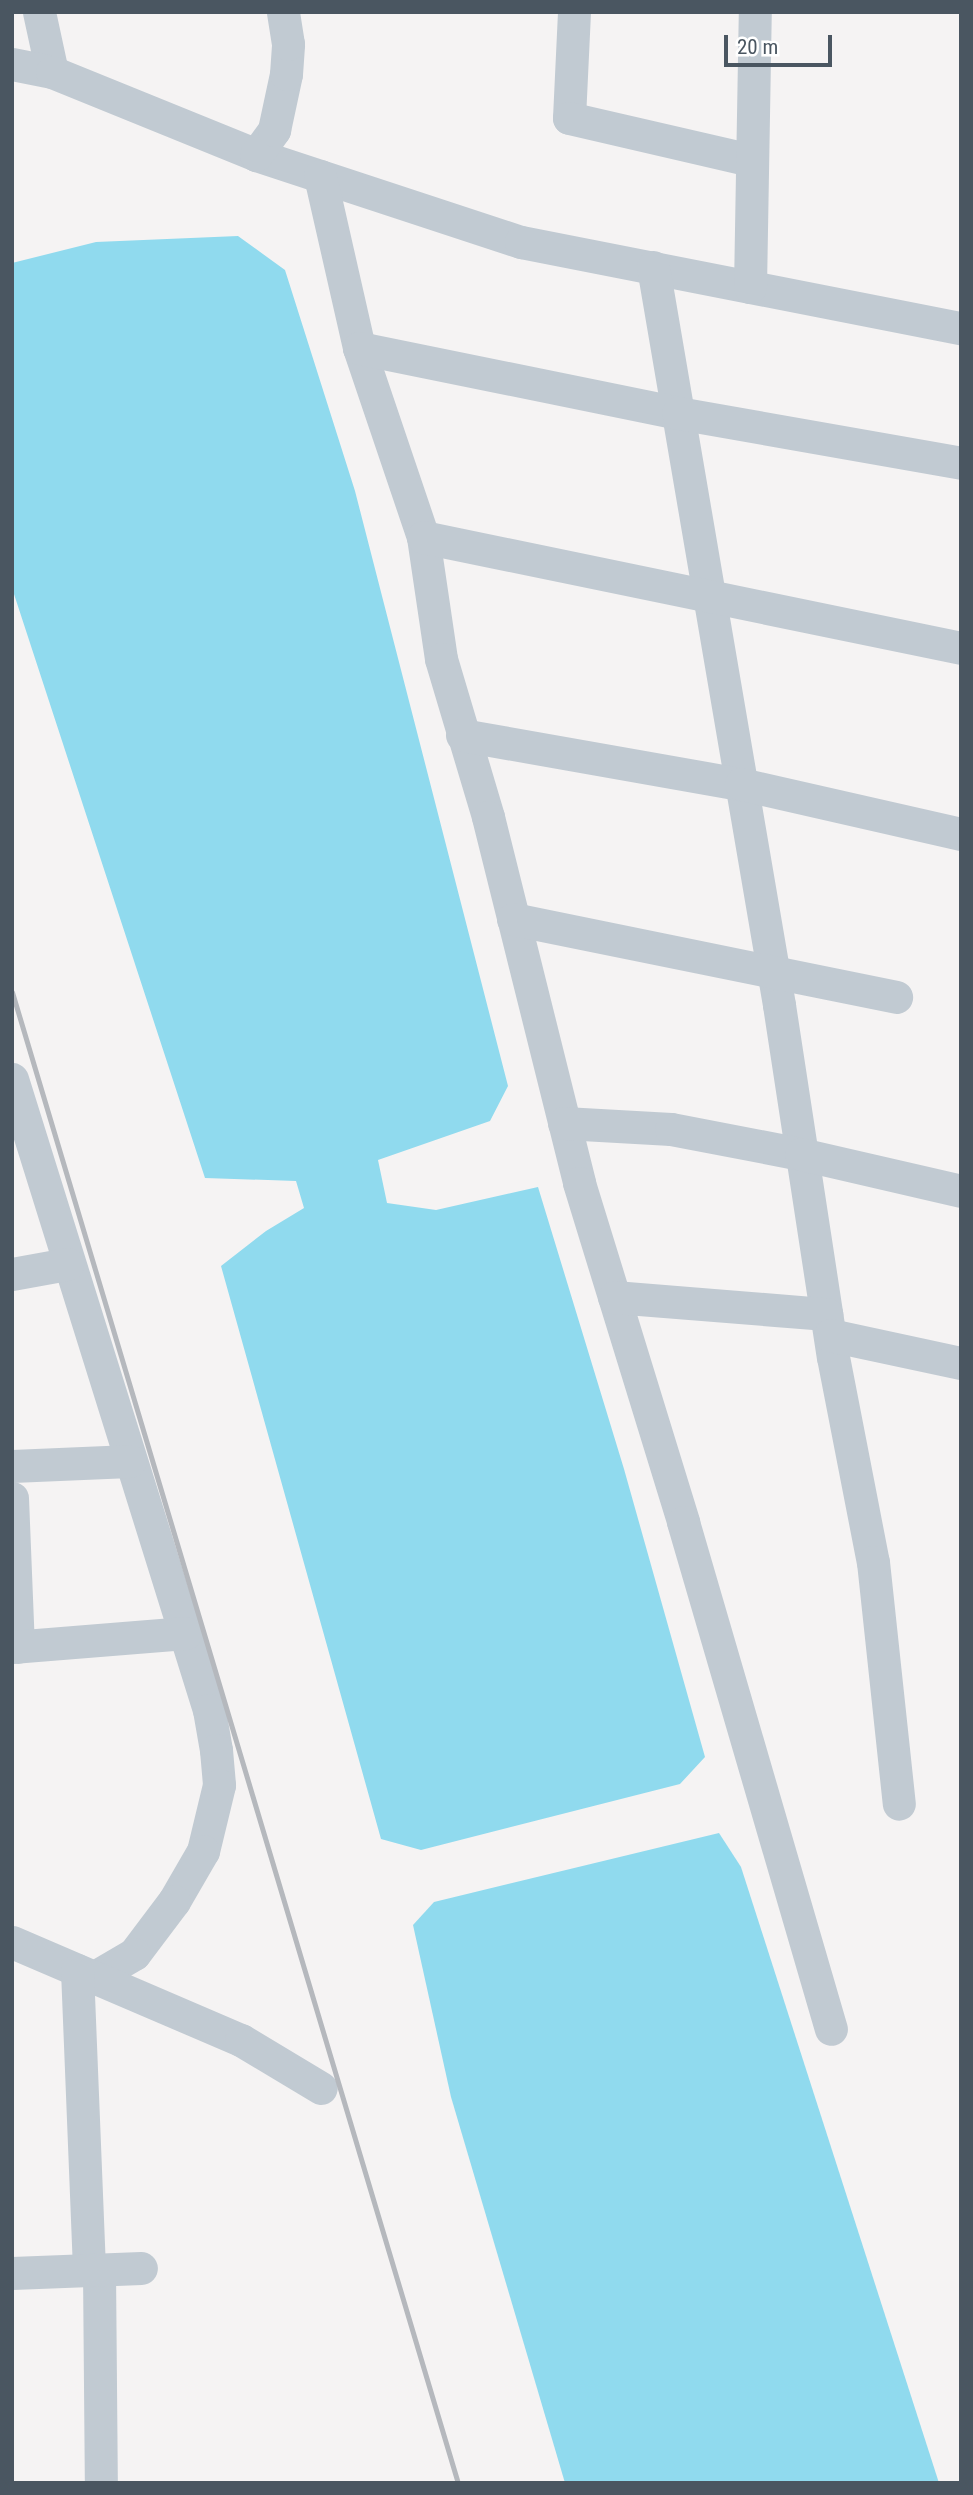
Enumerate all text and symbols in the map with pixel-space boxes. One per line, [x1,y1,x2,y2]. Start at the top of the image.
scale bar [728,21,836,65]
text: 20 m [737,35,778,59]

